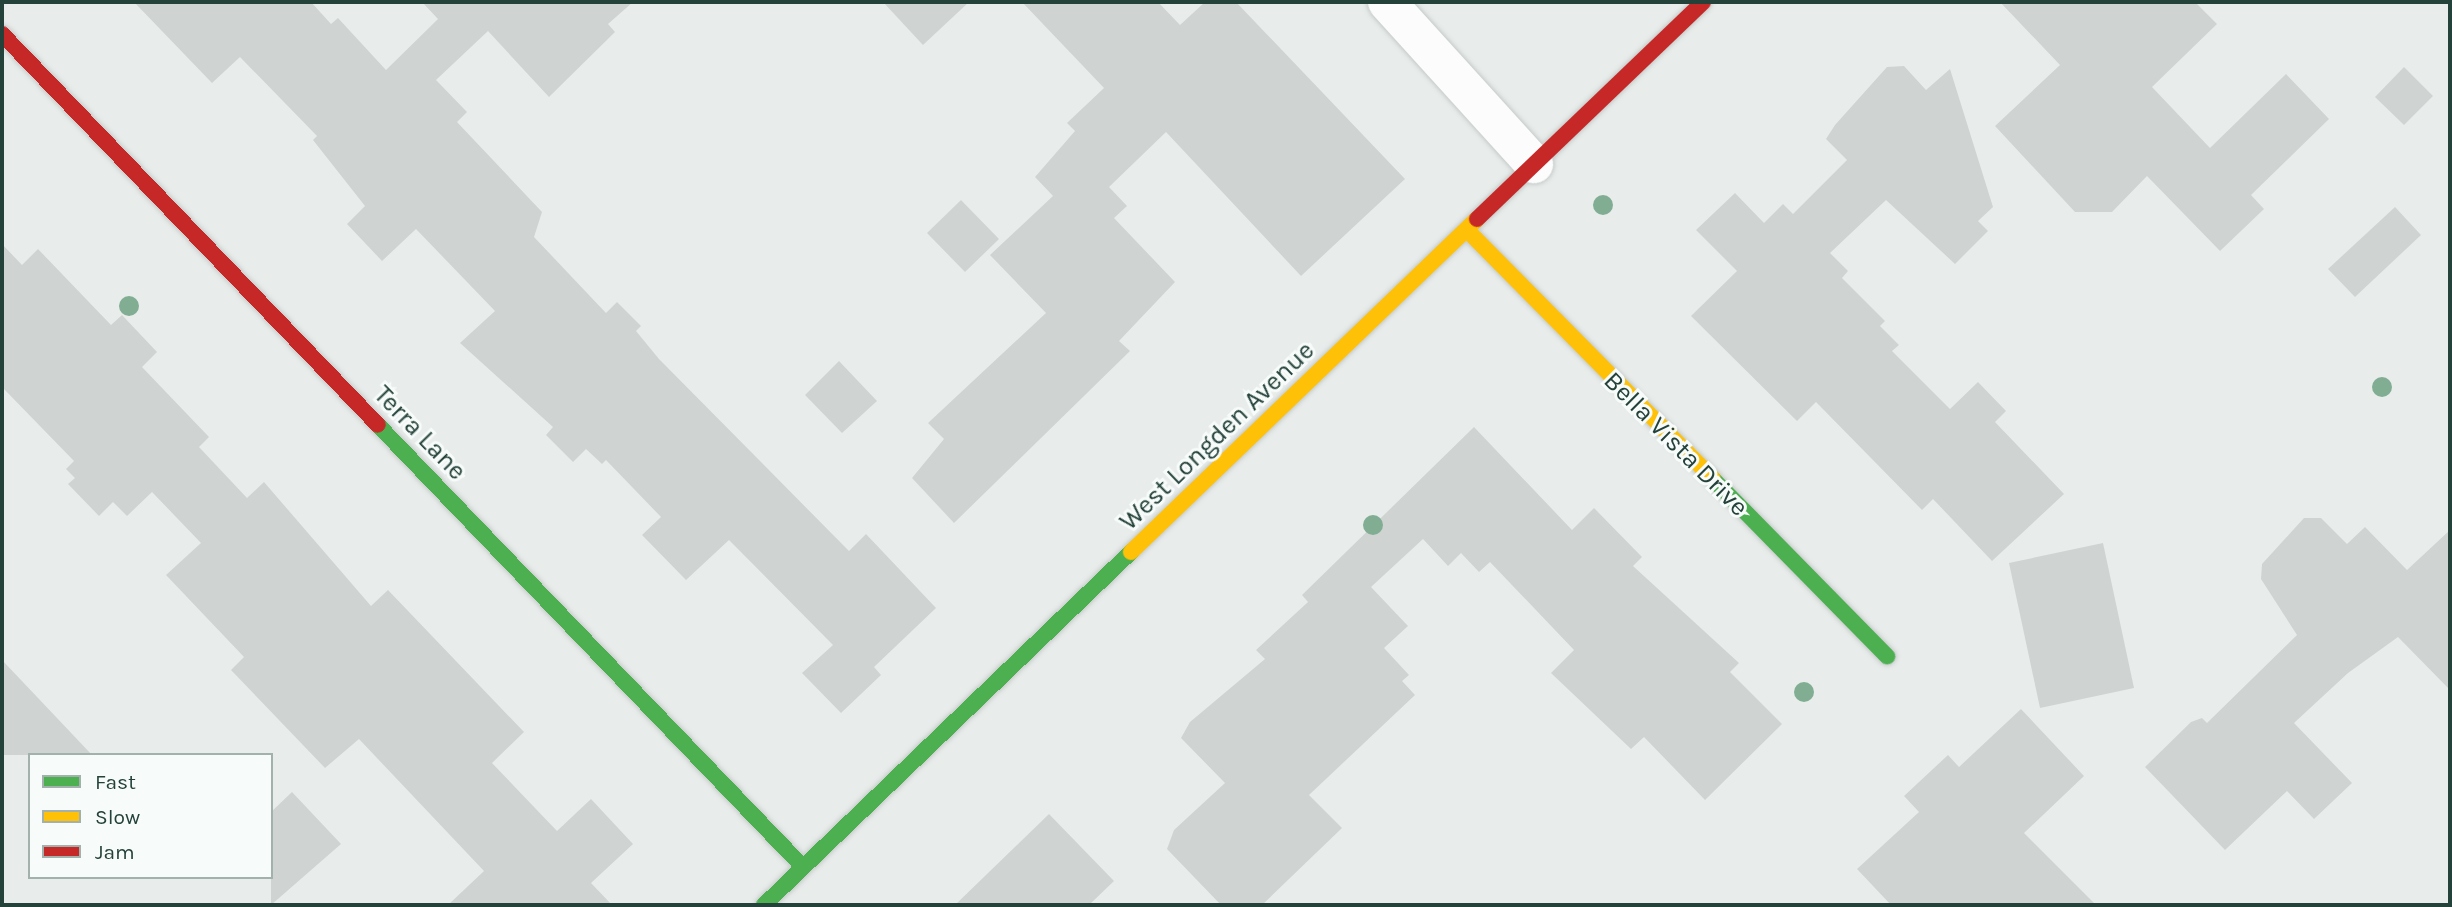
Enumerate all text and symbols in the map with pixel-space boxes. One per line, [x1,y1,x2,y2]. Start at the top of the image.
street label: West Longden Avenue [1113,335,1321,537]
street label: Bella Vista Drive [1597,365,1755,523]
street label: Terra Lane [367,379,473,487]
legend [28,753,273,879]
text: Fast [95,770,136,794]
text: Slow [95,805,140,829]
text: Jam [95,840,135,864]

